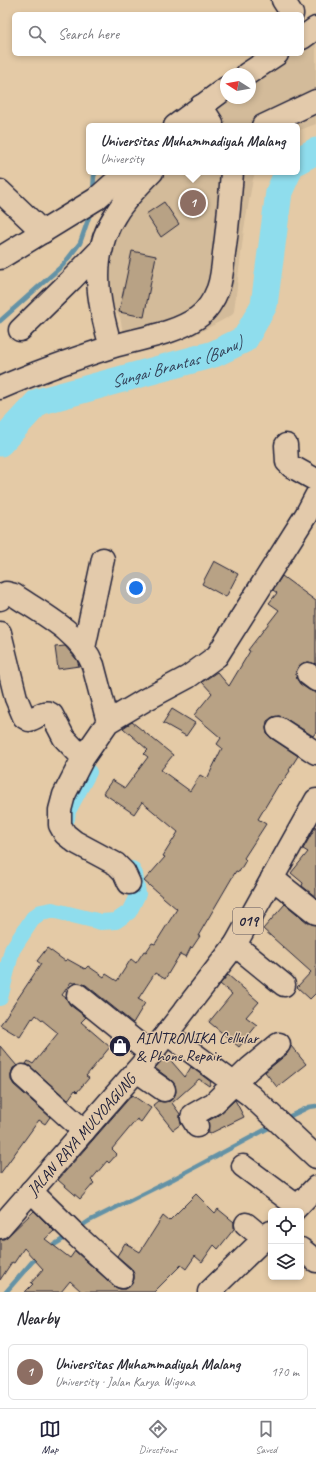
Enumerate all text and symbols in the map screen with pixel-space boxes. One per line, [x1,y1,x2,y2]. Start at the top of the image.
search box [12,12,304,56]
icon: search [26,23,48,45]
text: Search here [58,25,119,44]
north arrow [220,68,256,104]
popup [86,123,300,175]
text: Universitas Muhammadiyah Malang [100,132,286,151]
text: University [100,151,144,167]
pin: 1 [180,188,206,218]
water label: Sungai Brantas (Banu) [109,331,249,393]
your location [126,578,146,598]
road number: 019 [233,908,263,934]
place label: AINTRONIKA Cellular & Phone Repair [136,1028,261,1066]
shop icon: AINTRONIKA Cellular & Phone Repair [107,1033,133,1059]
street label: JALAN RAYA MULYOAGUNG [22,1068,142,1201]
map controls [268,1208,304,1280]
button: locate [268,1208,304,1244]
button: layers [268,1244,304,1280]
text: Nearby [16,1308,59,1329]
text: Universitas Muhammadiyah Malang [55,1355,240,1374]
text: 1 [27,1364,33,1380]
text: 170 m [271,1364,299,1380]
text: University · Jalan Karya Wiguna [55,1374,195,1390]
tab: Map [39,1418,61,1456]
tab: Directions [139,1418,177,1456]
tab: Saved [255,1418,277,1456]

